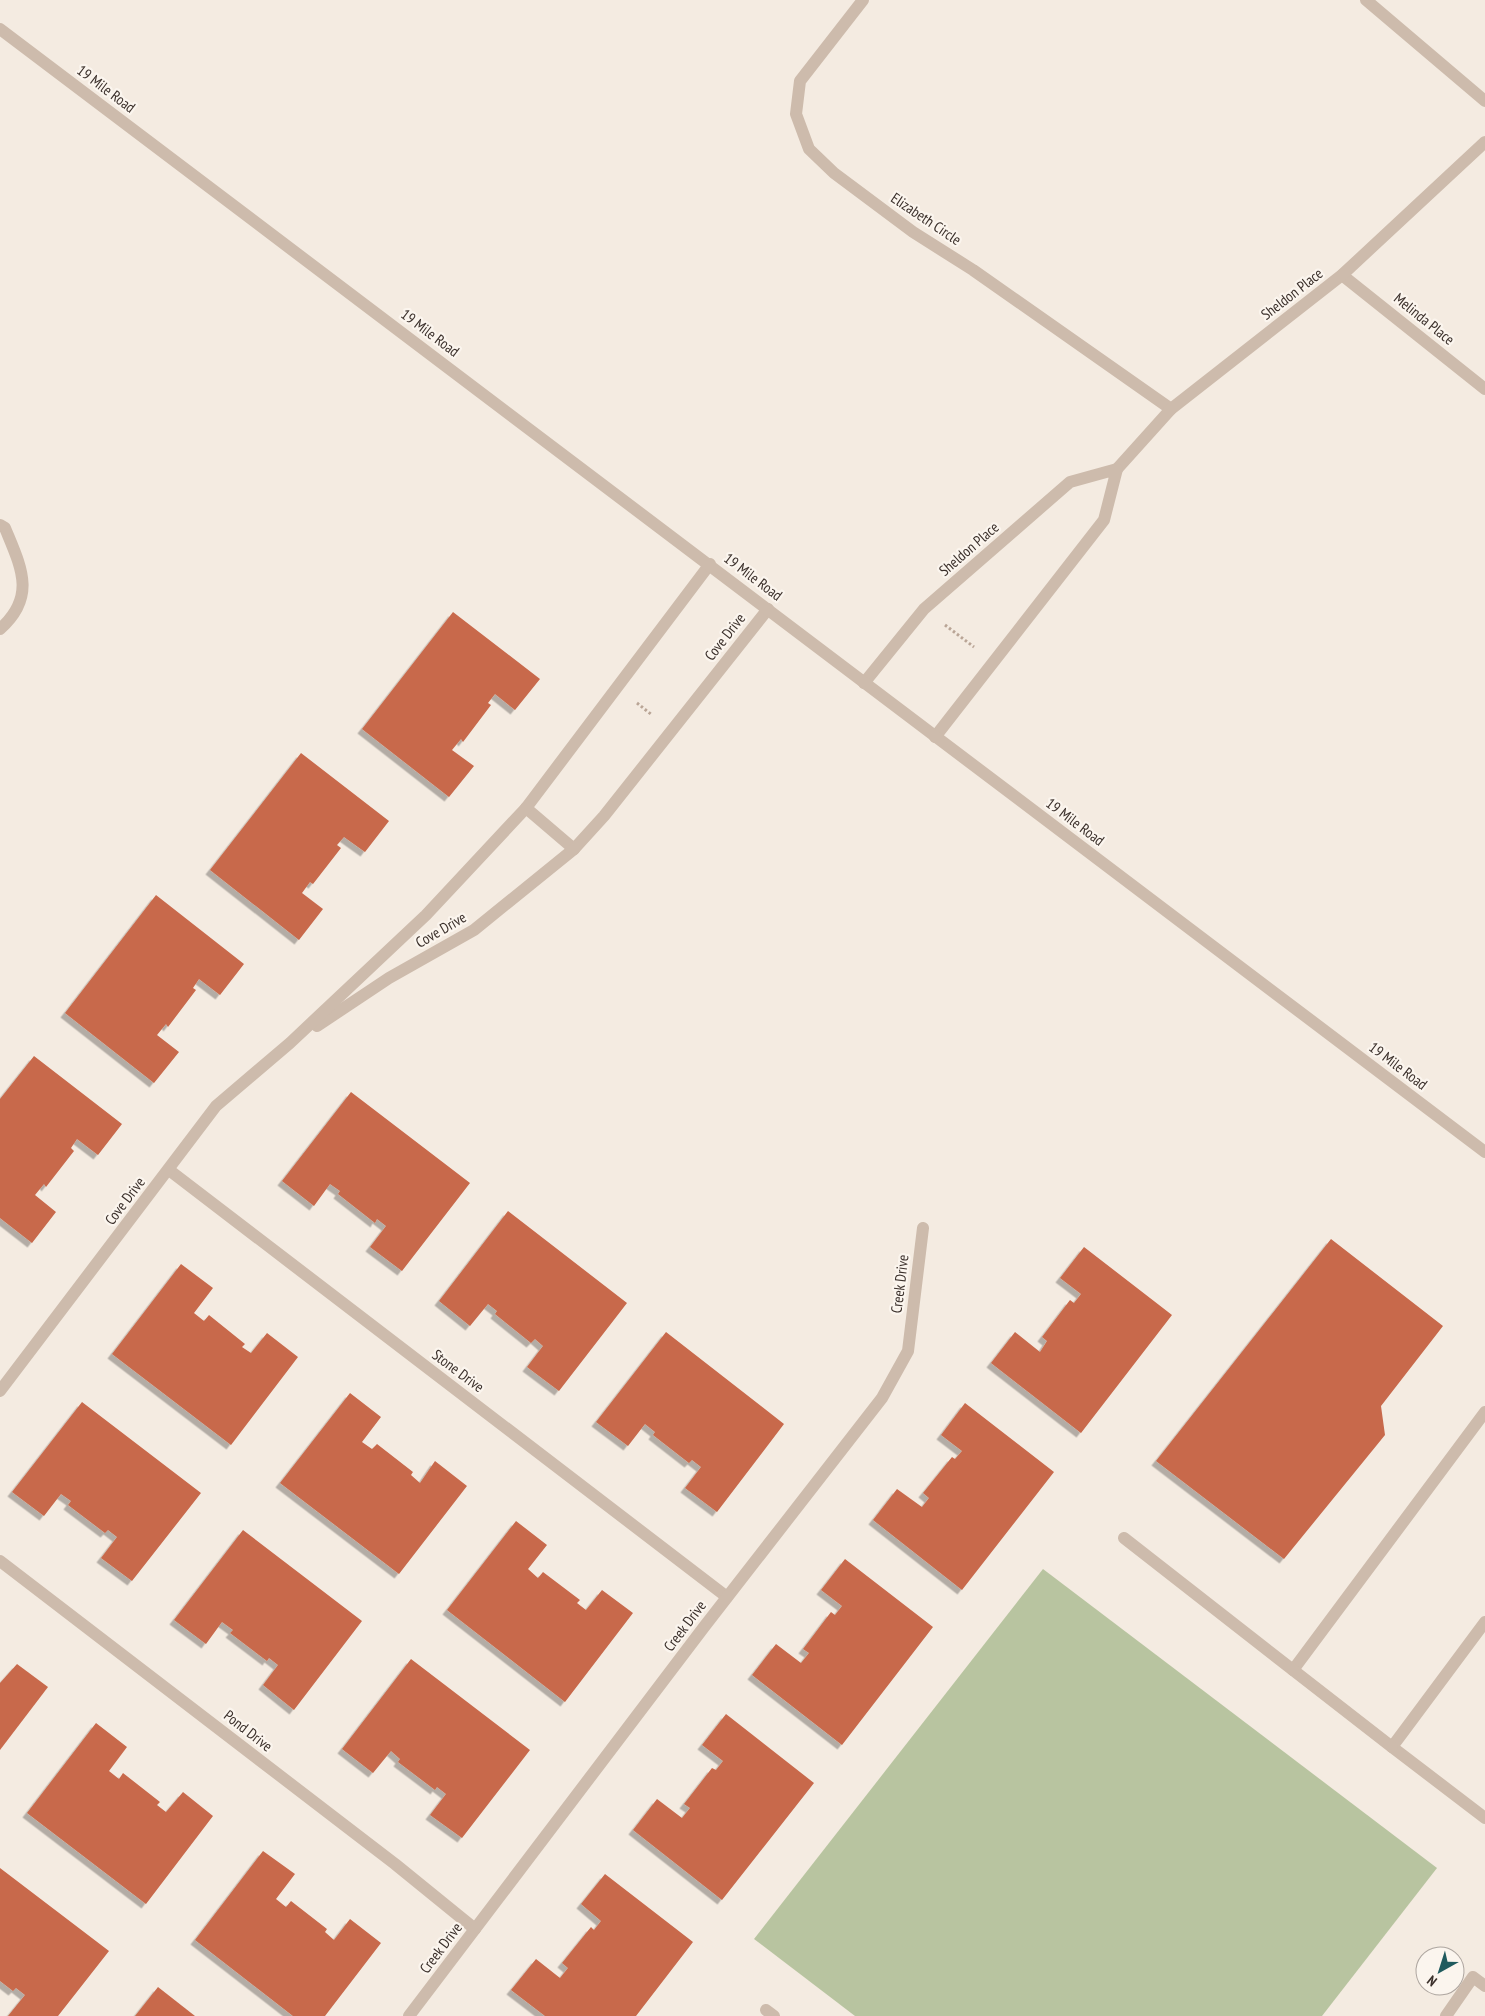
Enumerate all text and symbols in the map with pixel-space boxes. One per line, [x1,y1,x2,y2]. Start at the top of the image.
street label: 19 Mile Road [73,61,139,117]
street label: Elizabeth Circle [888,188,965,249]
street label: Sheldon Place [1257,264,1326,324]
street label: Melinda Place [1390,288,1458,349]
street label: 19 Mile Road [397,305,463,361]
street label: Sheldon Place [935,518,1002,580]
street label: 19 Mile Road [720,549,786,605]
street label: Cove Drive [700,609,749,664]
street label: 19 Mile Road [1042,794,1108,850]
street label: Cove Drive [412,908,469,952]
street label: 19 Mile Road [1365,1038,1431,1094]
street label: Cove Drive [100,1173,149,1228]
street label: Creek Drive [886,1254,913,1314]
street label: Stone Drive [429,1345,488,1396]
street label: Creek Drive [659,1596,710,1655]
street label: Pond Drive [220,1706,276,1755]
street label: Creek Drive [415,1918,466,1977]
north arrow [1415,1946,1465,1996]
text: N [1423,1972,1440,1990]

